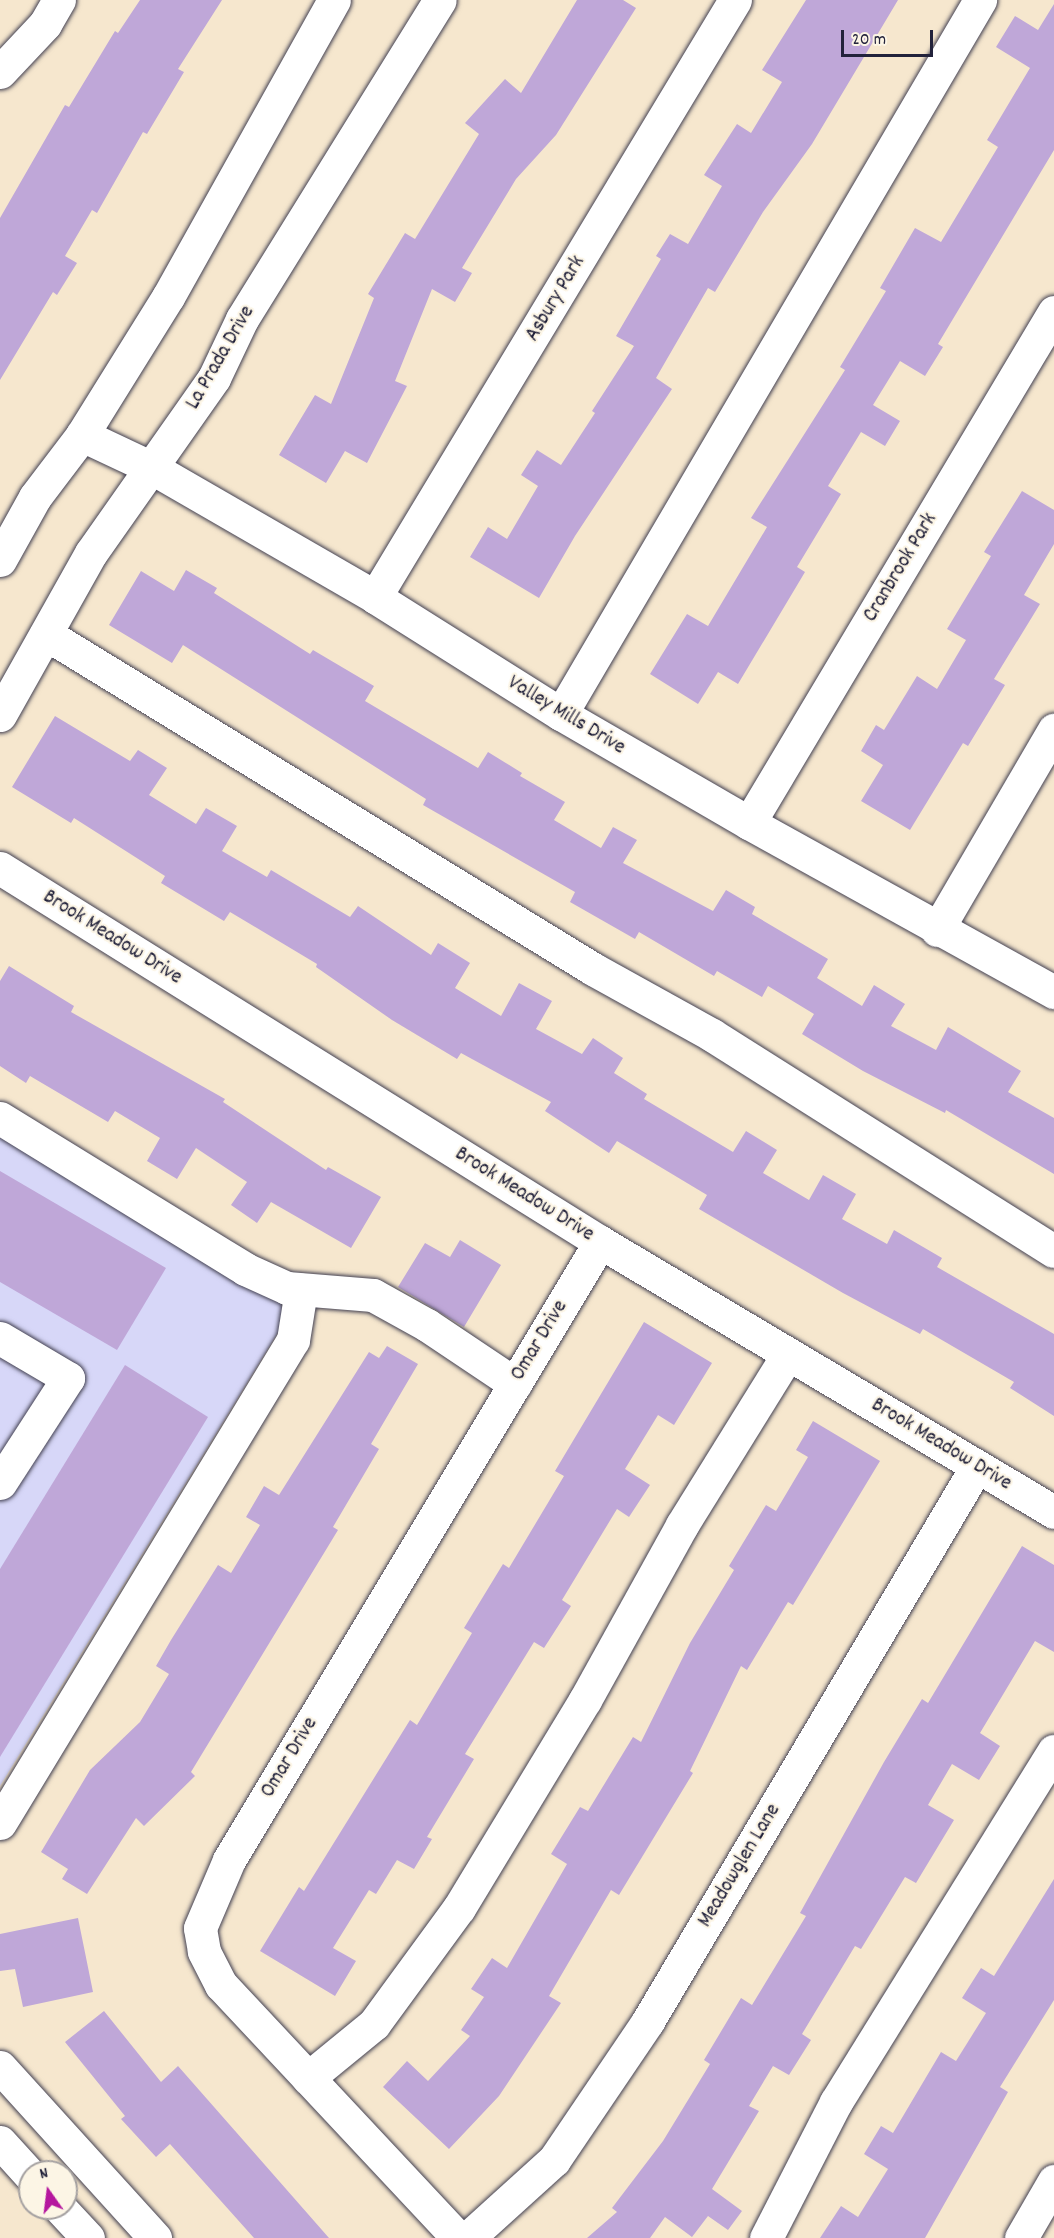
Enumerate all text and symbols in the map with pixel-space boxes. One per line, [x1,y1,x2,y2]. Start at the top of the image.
scale bar [844,18,936,56]
text: 20 m [852,28,886,53]
street label: Asbury Park [521,252,591,346]
street label: La Prada Drive [181,302,261,414]
street label: Cranbrook Park [859,509,943,627]
street label: Valley Mills Drive [503,671,629,761]
street label: Brook Meadow Drive [38,885,186,991]
street label: Brook Meadow Drive [450,1142,598,1248]
street label: Omar Drive [506,1296,574,1386]
street label: Brook Meadow Drive [866,1393,1016,1497]
street label: Omar Drive [256,1713,324,1803]
street label: Meadowglen Lane [693,1800,787,1932]
north arrow [18,2160,78,2220]
text: N [37,2162,51,2186]

